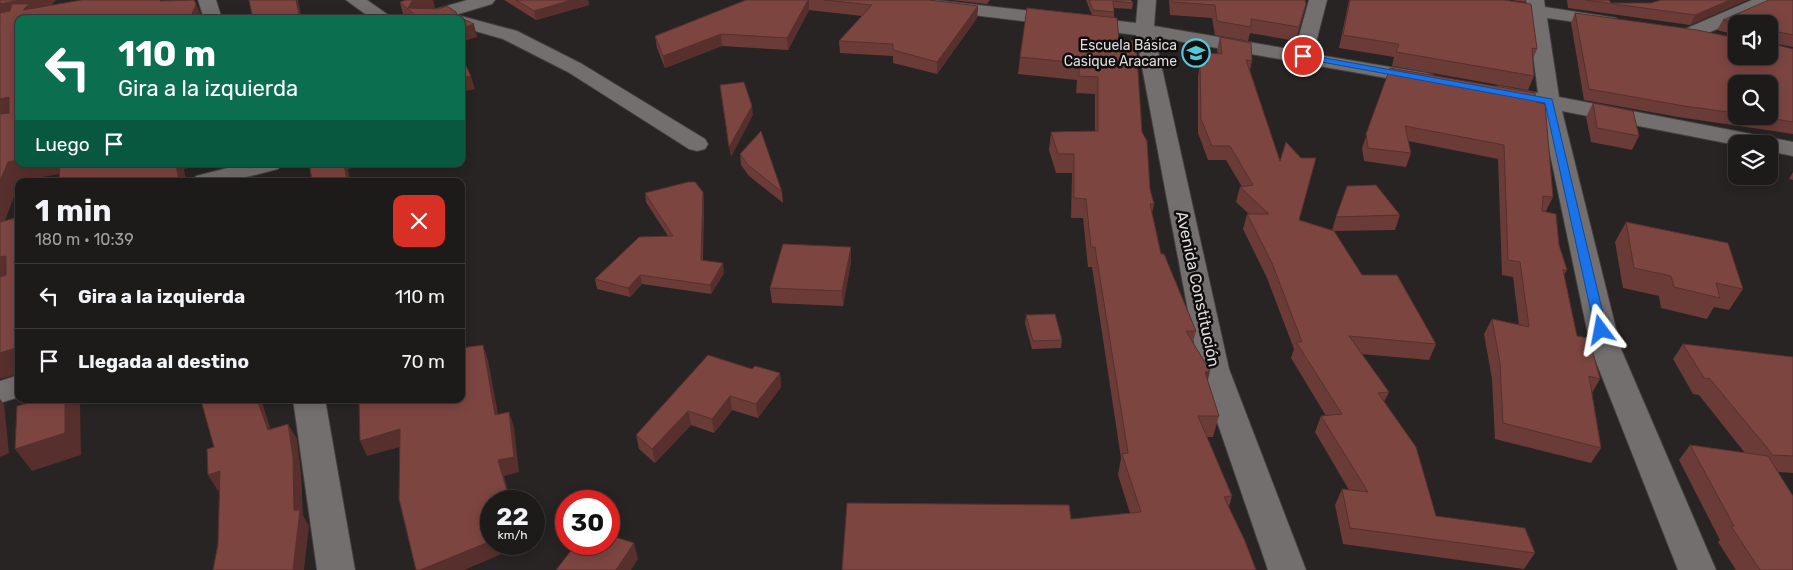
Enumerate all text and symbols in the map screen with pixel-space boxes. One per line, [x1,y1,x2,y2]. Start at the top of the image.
map controls [1728,15,1778,185]
button: sound [1728,15,1778,65]
text: 110 m [118,33,216,75]
icon: left [35,35,100,100]
pin [1282,35,1324,77]
place label: Escuela Básica Casique Aracame [1064,37,1177,70]
school or university icon: Escuela Básica Casique Aracame [1181,38,1211,68]
icon: arrive [1289,42,1317,70]
text: Gira a la izquierda [118,75,298,102]
button: search [1728,75,1778,125]
icon: arrive [100,130,128,158]
text: Luego [35,133,90,156]
button: layers [1728,135,1778,185]
text: 1 min [35,193,112,229]
button: close [393,195,445,247]
street label: Avenida Constitución [1172,209,1224,369]
text: 180 m · 10:39 [35,230,134,249]
icon: left [35,282,63,310]
text: Gira a la izquierda [78,285,245,308]
text: 110 m [395,285,445,308]
position arrow [1574,303,1626,355]
icon: arrive [35,347,63,375]
text: Llegada al destino [78,350,249,373]
text: 70 m [402,350,445,373]
speed limit sign: 30 [555,490,620,555]
text: 22 [496,502,529,531]
text: km/h [498,528,527,542]

